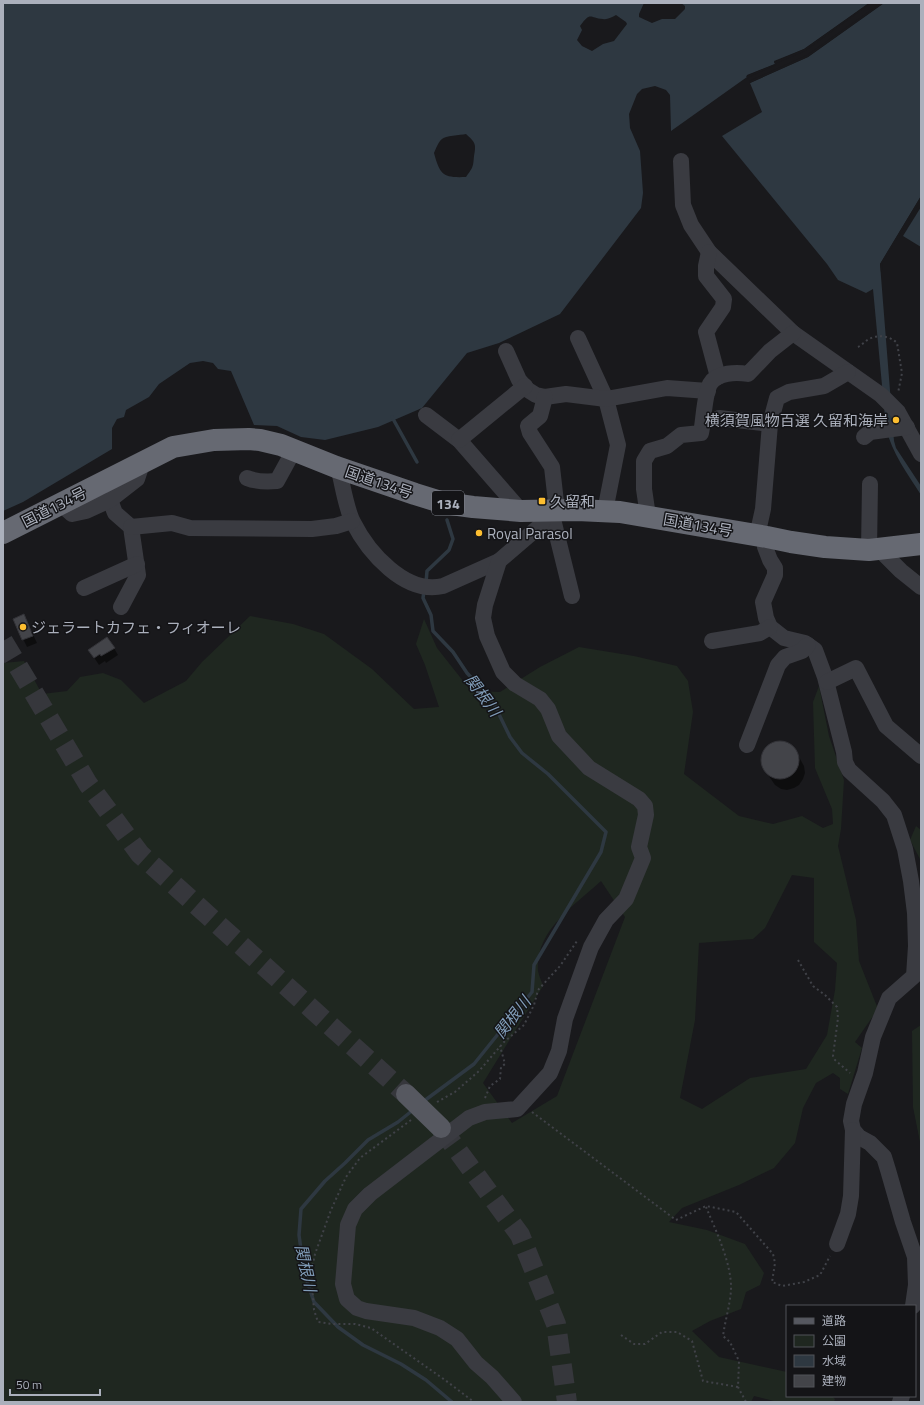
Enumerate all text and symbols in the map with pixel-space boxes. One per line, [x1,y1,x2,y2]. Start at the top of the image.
place label: 横須賀風物百選 久留和海岸 [705,409,888,432]
marker: 横須賀風物百選 久留和海岸 [891,415,901,425]
street label: 国道134号 [342,460,416,504]
street label: 国道134号 [18,481,90,533]
place label: 久留和 [550,490,595,513]
road number: 134 [432,491,464,515]
marker: 久留和 [537,496,547,506]
street label: 国道134号 [661,508,735,542]
place label: Royal Parasol [487,522,573,545]
marker: Royal Parasol [474,528,484,538]
place label: ジェラートカフェ・フィオーレ [31,616,241,639]
marker: ジェラートカフェ・フィオーレ [18,622,28,632]
water label: 関根川 [459,669,508,723]
water label: 関根川 [488,989,537,1043]
water label: 関根川 [289,1242,323,1296]
legend [786,1305,916,1397]
text: 道路 [822,1311,846,1330]
text: 公園 [822,1331,846,1350]
text: 水域 [822,1351,846,1370]
scale bar [10,1371,100,1397]
text: 建物 [822,1371,846,1390]
text: 50 m [16,1375,42,1394]

